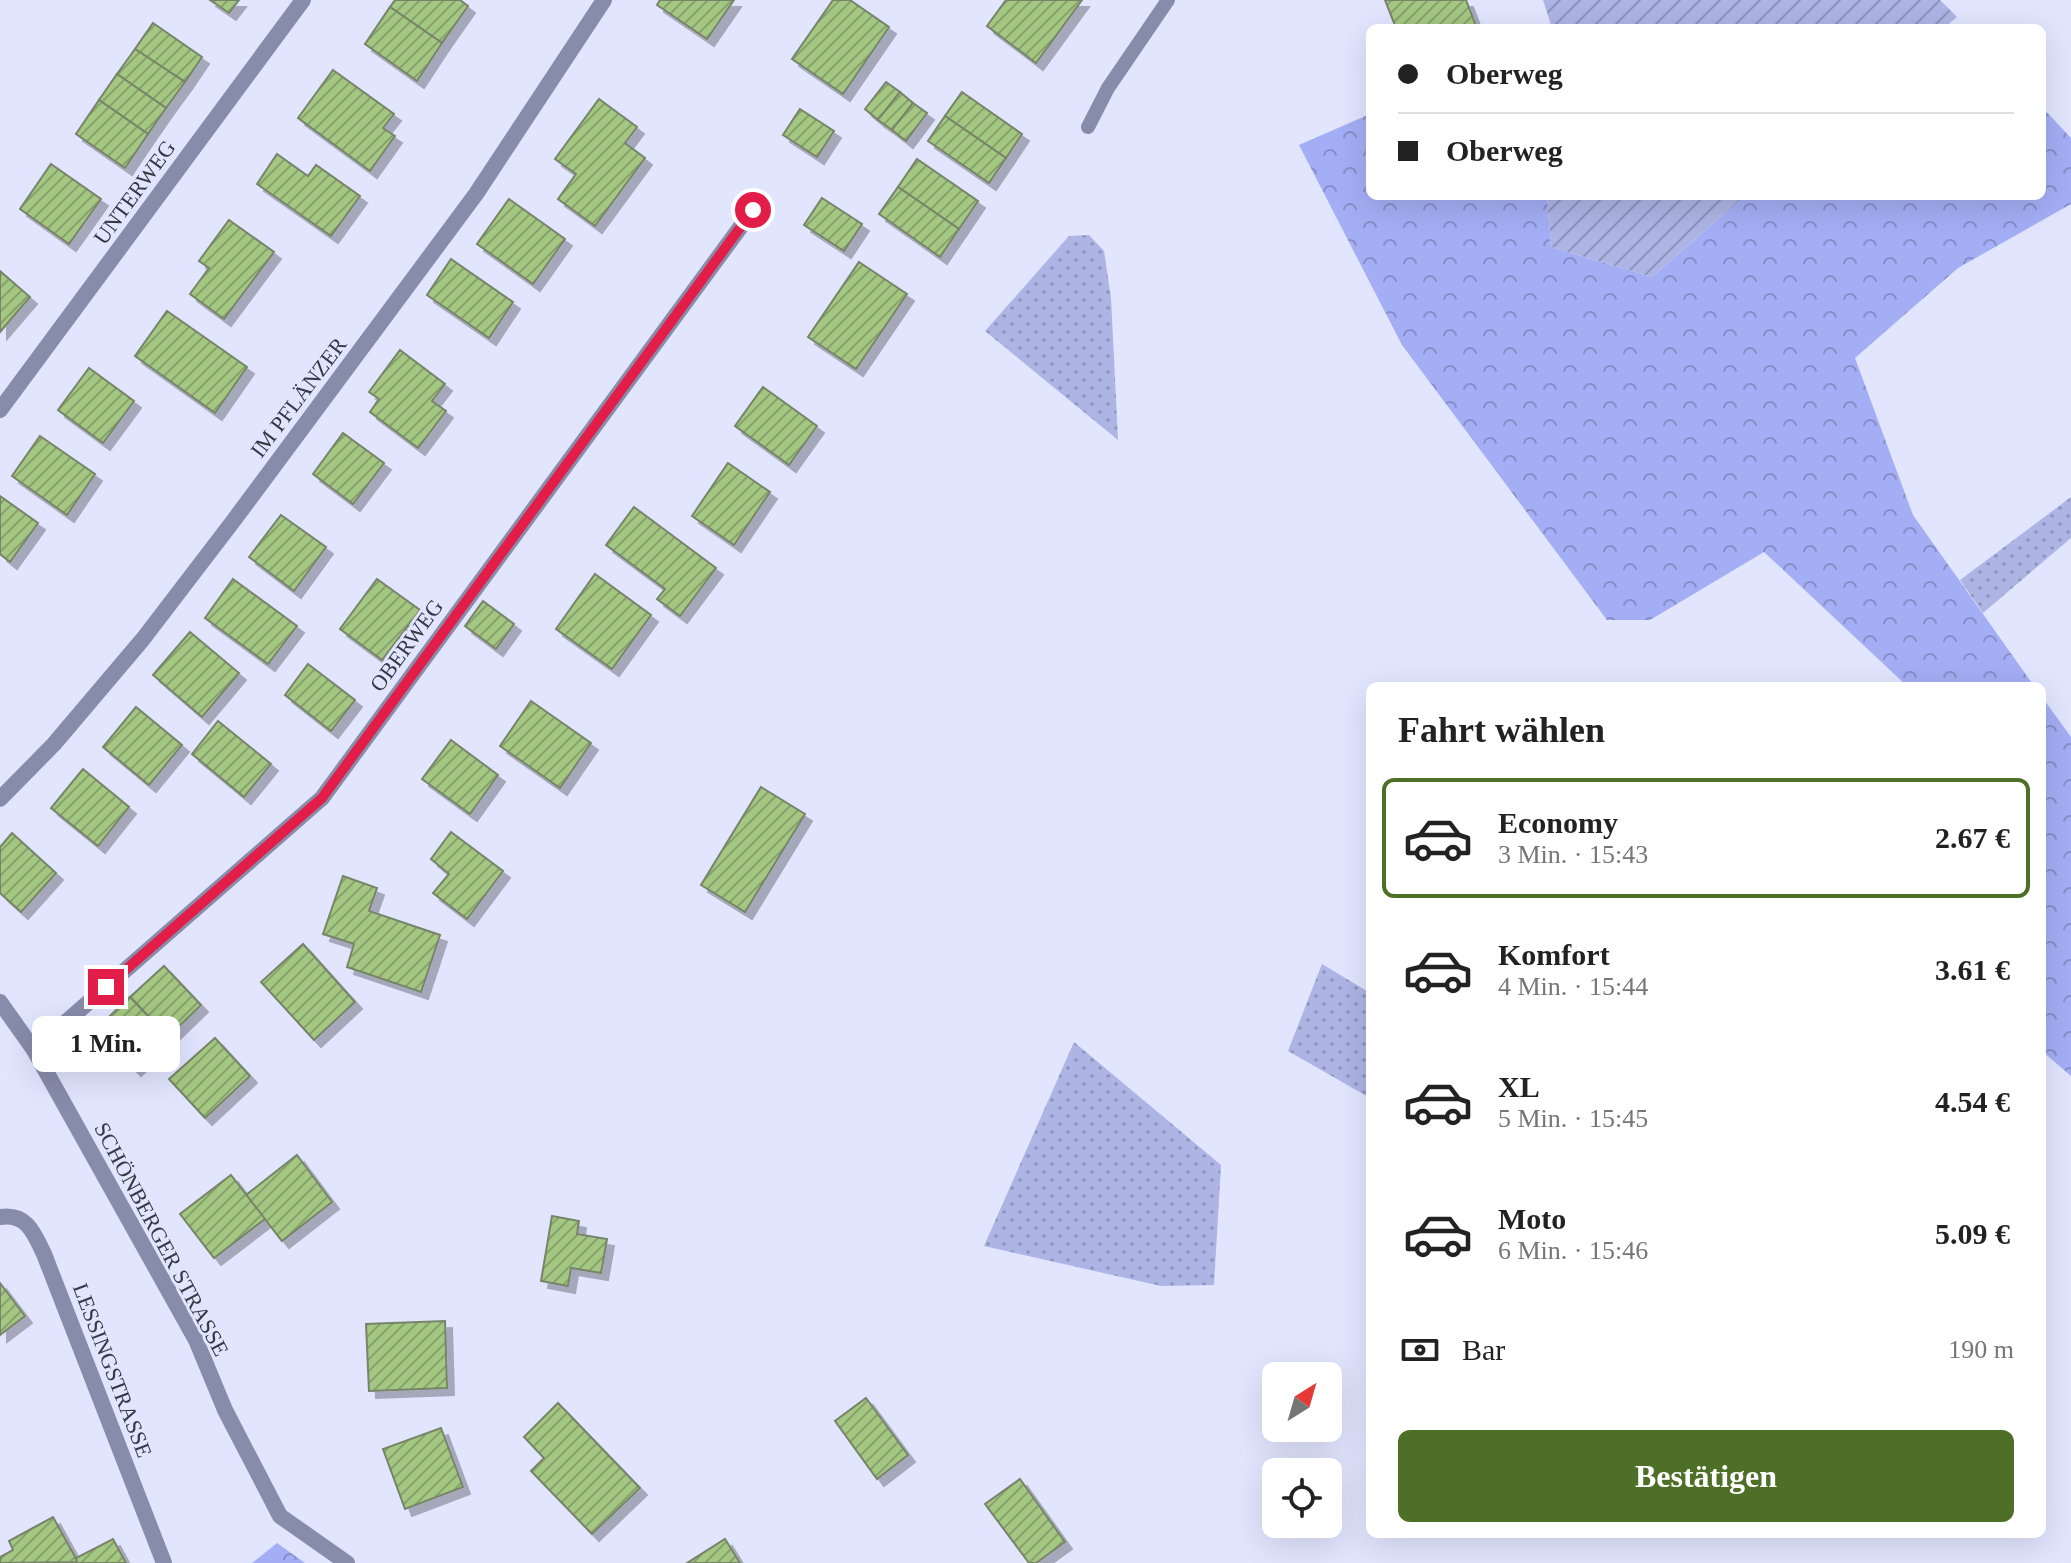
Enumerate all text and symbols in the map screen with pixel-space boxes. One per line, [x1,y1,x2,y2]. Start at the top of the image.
text: Oberweg [1446,57,1563,90]
text: Oberweg [1446,134,1563,167]
street label: UNTERWEG [88,135,180,249]
route start [735,192,771,228]
street label: IM PFLÄNZER [245,332,352,462]
street label: OBERWEG [365,594,448,696]
text: Fahrt wählen [1398,710,1605,750]
icon: car [1402,802,1474,874]
text: Economy [1498,806,1618,839]
text: 2.67 € [1935,821,2010,854]
text: 3 Min. · 15:43 [1498,840,1648,869]
icon: car [1402,934,1474,1006]
text: Komfort [1498,938,1610,971]
text: 3.61 € [1935,953,2010,986]
route end [88,969,124,1005]
text: 4 Min. · 15:44 [1498,972,1648,1001]
callout: 1 Min. [32,1015,180,1071]
text: 1 Min. [70,1029,142,1058]
icon: car [1402,1066,1474,1138]
text: XL [1498,1070,1540,1103]
text: 4.54 € [1935,1085,2010,1118]
text: 5 Min. · 15:45 [1498,1104,1648,1133]
street label: SCHÖNBERGER STRASSE [89,1118,234,1360]
icon: car [1402,1198,1474,1270]
text: Moto [1498,1202,1566,1235]
text: 5.09 € [1935,1217,2010,1250]
text: 6 Min. · 15:46 [1498,1236,1648,1265]
street label: LESSINGSTRASSE [68,1280,157,1461]
icon: cash [1398,1328,1442,1372]
text: Bar [1462,1333,1505,1366]
text: 190 m [1948,1335,2014,1364]
north arrow [1262,1362,1342,1442]
map controls [1262,1362,1342,1538]
button: Bestätigen [1398,1430,2014,1522]
button: locate [1262,1458,1342,1538]

